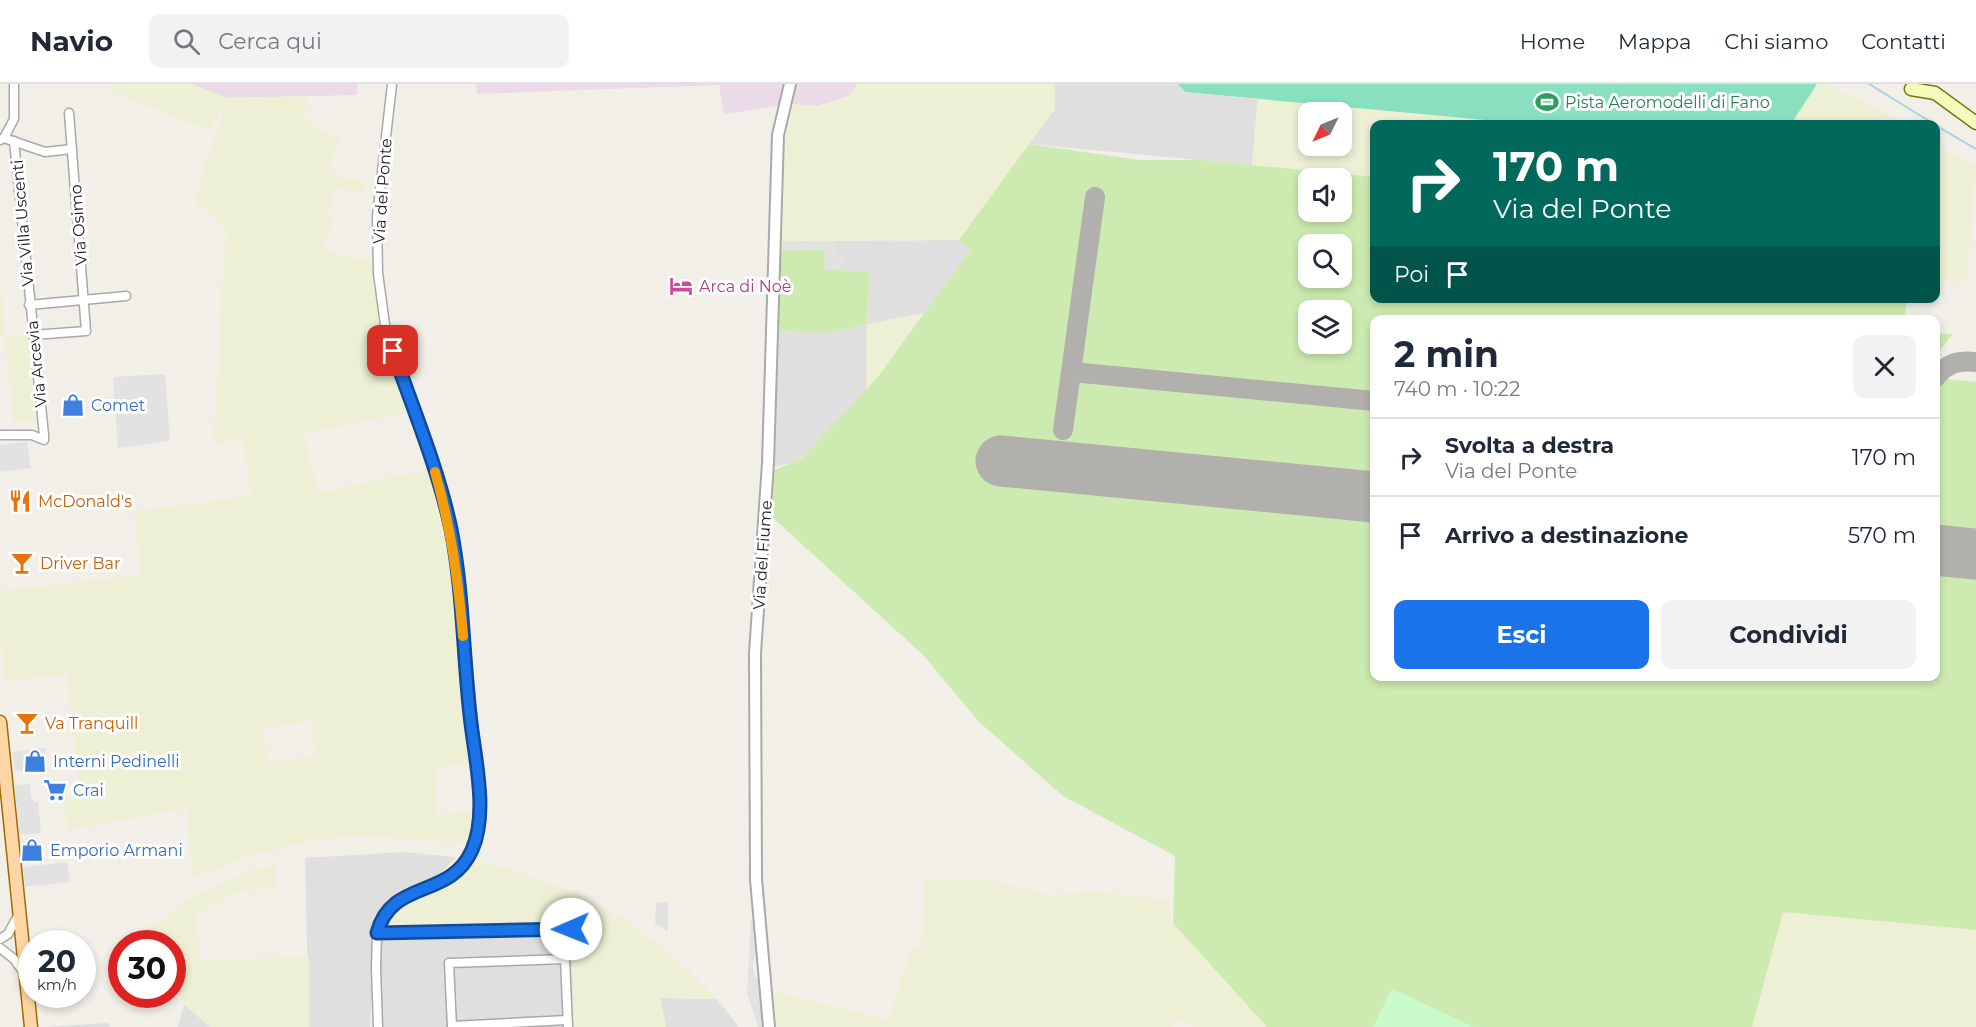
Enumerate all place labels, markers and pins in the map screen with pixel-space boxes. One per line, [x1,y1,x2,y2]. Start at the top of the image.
sports icon: Pista Aeromodelli di Fano [1534,89,1560,115]
place label: Pista Aeromodelli di Fano [1565,93,1770,112]
hotel icon: Arca di Noè [668,273,694,299]
place label: Arca di Noè [699,277,791,296]
pin [367,325,418,376]
shop icon: Comet [60,392,86,418]
place label: Comet [91,396,146,415]
restaurant icon: McDonald's [7,488,33,514]
place label: McDonald's [38,492,132,511]
bar icon: Driver Bar [9,550,35,576]
place label: Driver Bar [40,554,120,573]
bar icon: Va Tranquill [14,710,40,736]
place label: Va Tranquill [45,714,138,733]
shop icon: Interni Pedinelli [22,748,48,774]
place label: Interni Pedinelli [53,752,180,771]
supermarket icon: Crai [42,777,68,803]
place label: Crai [73,781,104,800]
shop icon: Emporio Armani [19,837,45,863]
place label: Emporio Armani [50,841,183,860]

